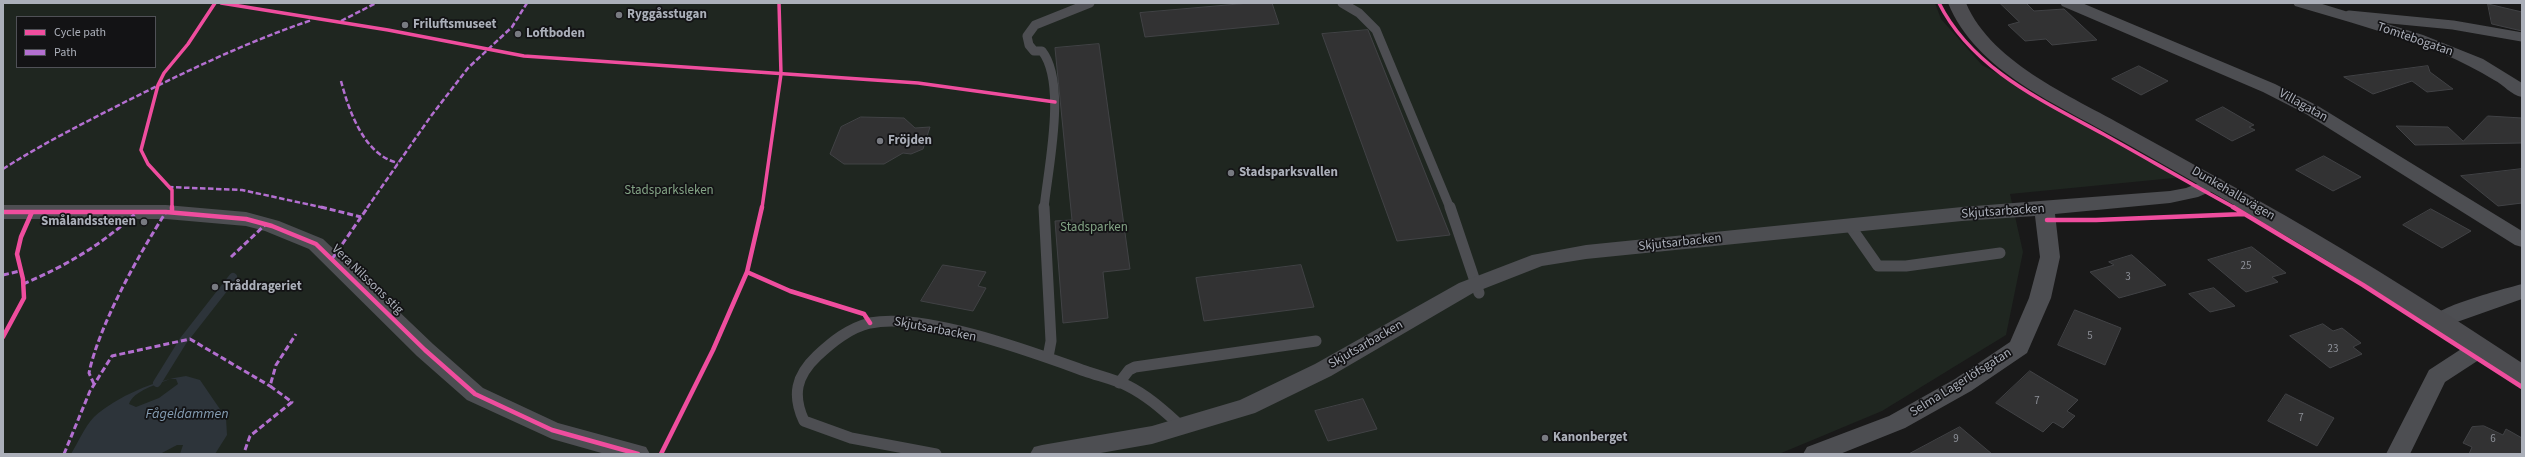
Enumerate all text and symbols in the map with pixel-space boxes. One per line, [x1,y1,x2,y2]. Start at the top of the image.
place label: Ryggåsstugan [627,7,707,23]
marker: Ryggåsstugan [614,10,624,20]
legend [16,16,156,68]
place label: Friluftsmuseet [413,17,497,33]
marker: Friluftsmuseet [400,20,410,30]
street label: Tomtebogatan [2375,20,2455,60]
text: Cycle path [54,24,106,41]
place label: Loftboden [526,26,585,42]
marker: Loftboden [513,29,523,39]
text: Path [54,44,77,61]
street label: Villagatan [2276,86,2330,126]
place label: Fröjden [888,133,932,149]
marker: Fröjden [875,136,885,146]
street label: Dunkehallavägen [2188,164,2278,224]
place label: Stadsparksvallen [1239,165,1338,181]
marker: Stadsparksvallen [1226,168,1236,178]
park label: Stadsparksleken [624,183,714,199]
street label: Skjutsarbacken [1961,201,2045,223]
place label: Smålandsstenen [41,214,136,230]
marker: Smålandsstenen [139,217,149,227]
park label: Stadsparken [1060,220,1128,236]
street label: Skjutsarbacken [1638,231,1722,255]
street label: Vera Nilssons stig [328,242,406,318]
house number: 25 [2241,260,2251,274]
house number: 3 [2125,271,2131,285]
place label: Tråddrageriet [223,279,302,295]
marker: Tråddrageriet [210,282,220,292]
street label: Skjutsarbacken [893,314,977,346]
street label: Skjutsarbacken [1326,317,1406,373]
house number: 5 [2087,330,2093,344]
house number: 23 [2328,343,2338,357]
street label: Selma Lagerlöfsgatan [1907,345,2015,421]
house number: 7 [2034,395,2040,409]
water label: Fågeldammen [145,407,229,423]
house number: 7 [2298,412,2304,426]
place label: Kanonberget [1553,430,1627,446]
marker: Kanonberget [1540,433,1550,443]
house number: 9 [1953,433,1959,447]
house number: 6 [2490,433,2496,447]

